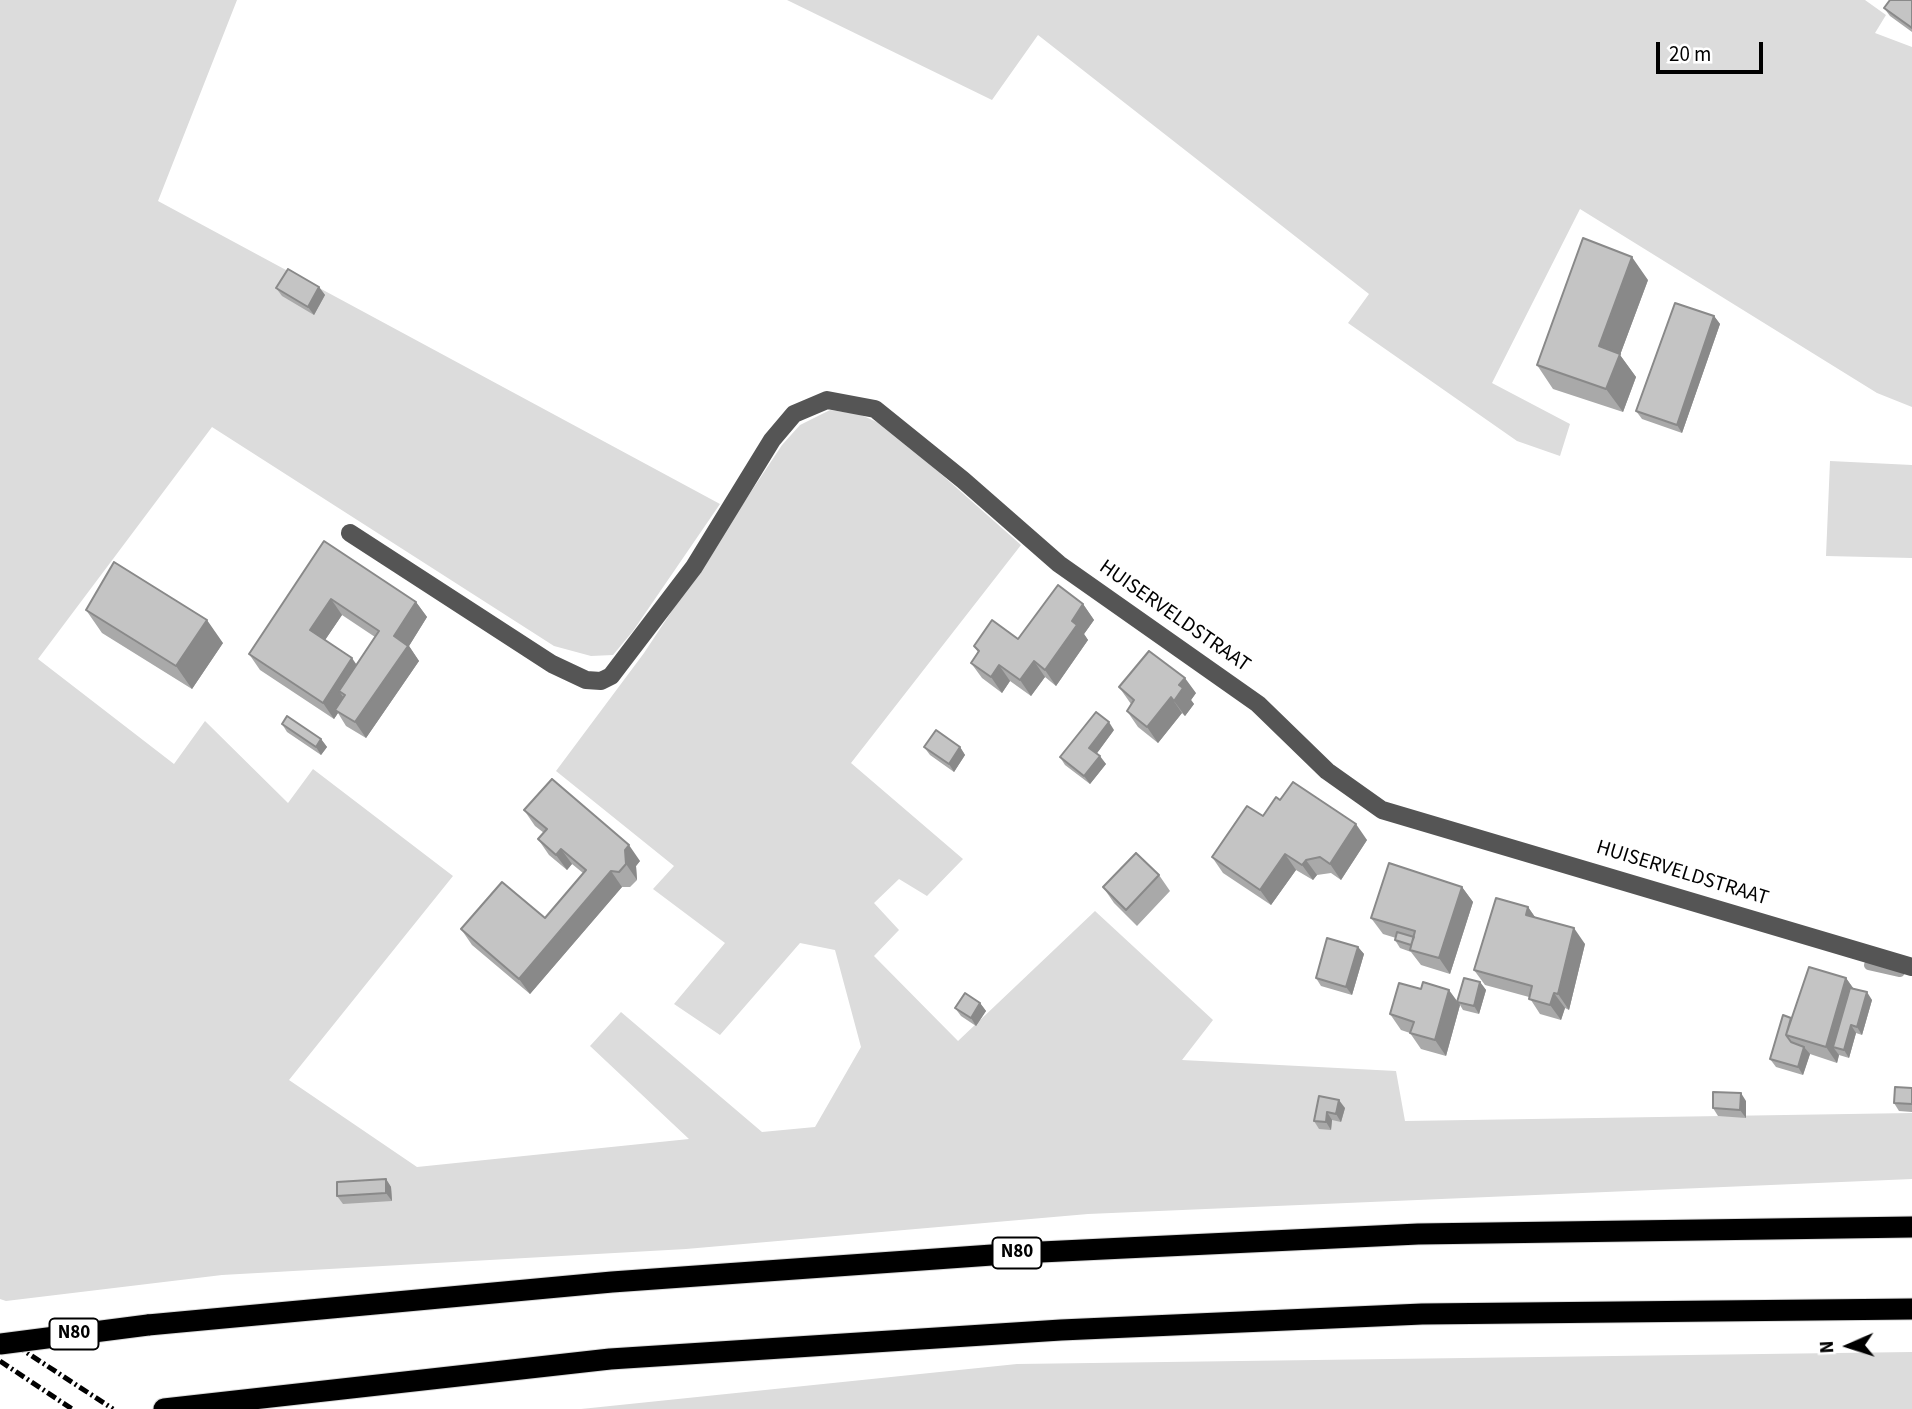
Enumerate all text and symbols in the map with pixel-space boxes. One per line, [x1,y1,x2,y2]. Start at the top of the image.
scale bar [1660,28,1767,72]
text: 20 m [1669,39,1711,69]
street label: HUISERVELDSTRAAT [1094,555,1254,679]
street label: HUISERVELDSTRAAT [1593,836,1771,912]
road number: N80 [992,1238,1042,1268]
north arrow [1814,1311,1884,1381]
road number: N80 [50,1318,98,1350]
text: N [1814,1340,1841,1354]

